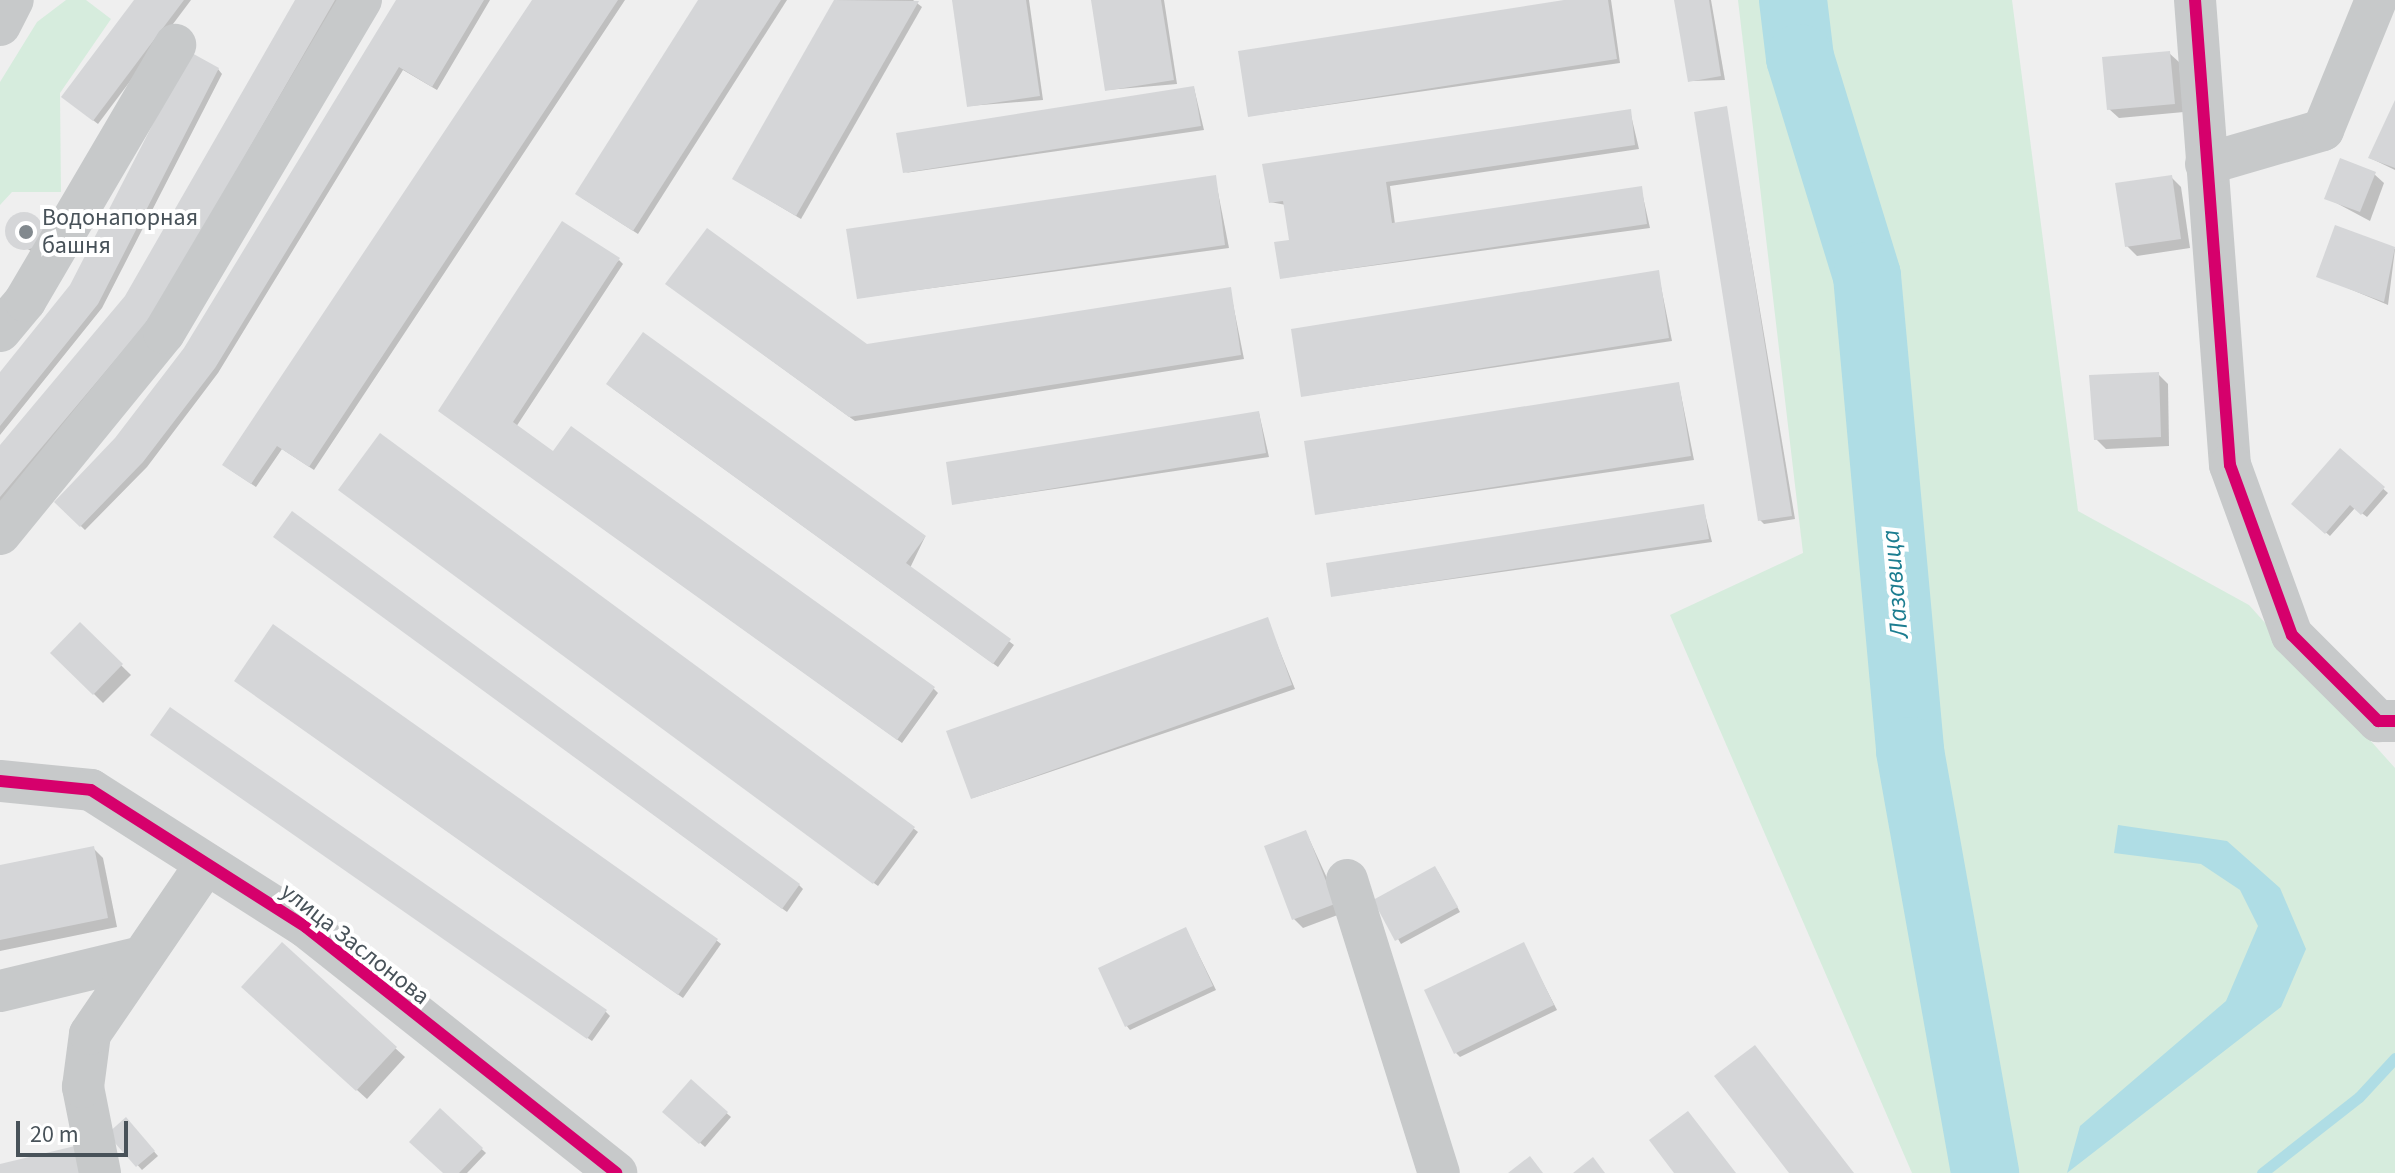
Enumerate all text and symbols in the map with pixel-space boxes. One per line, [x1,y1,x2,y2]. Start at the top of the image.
place label: Водонапорная башня [42,204,198,260]
marker: Водонапорная башня [17,223,35,241]
water label: Лазавица [1875,528,1915,640]
street label: улица Заслонова [275,877,435,1011]
scale bar [20,1105,132,1155]
text: 20 m [30,1117,79,1152]

